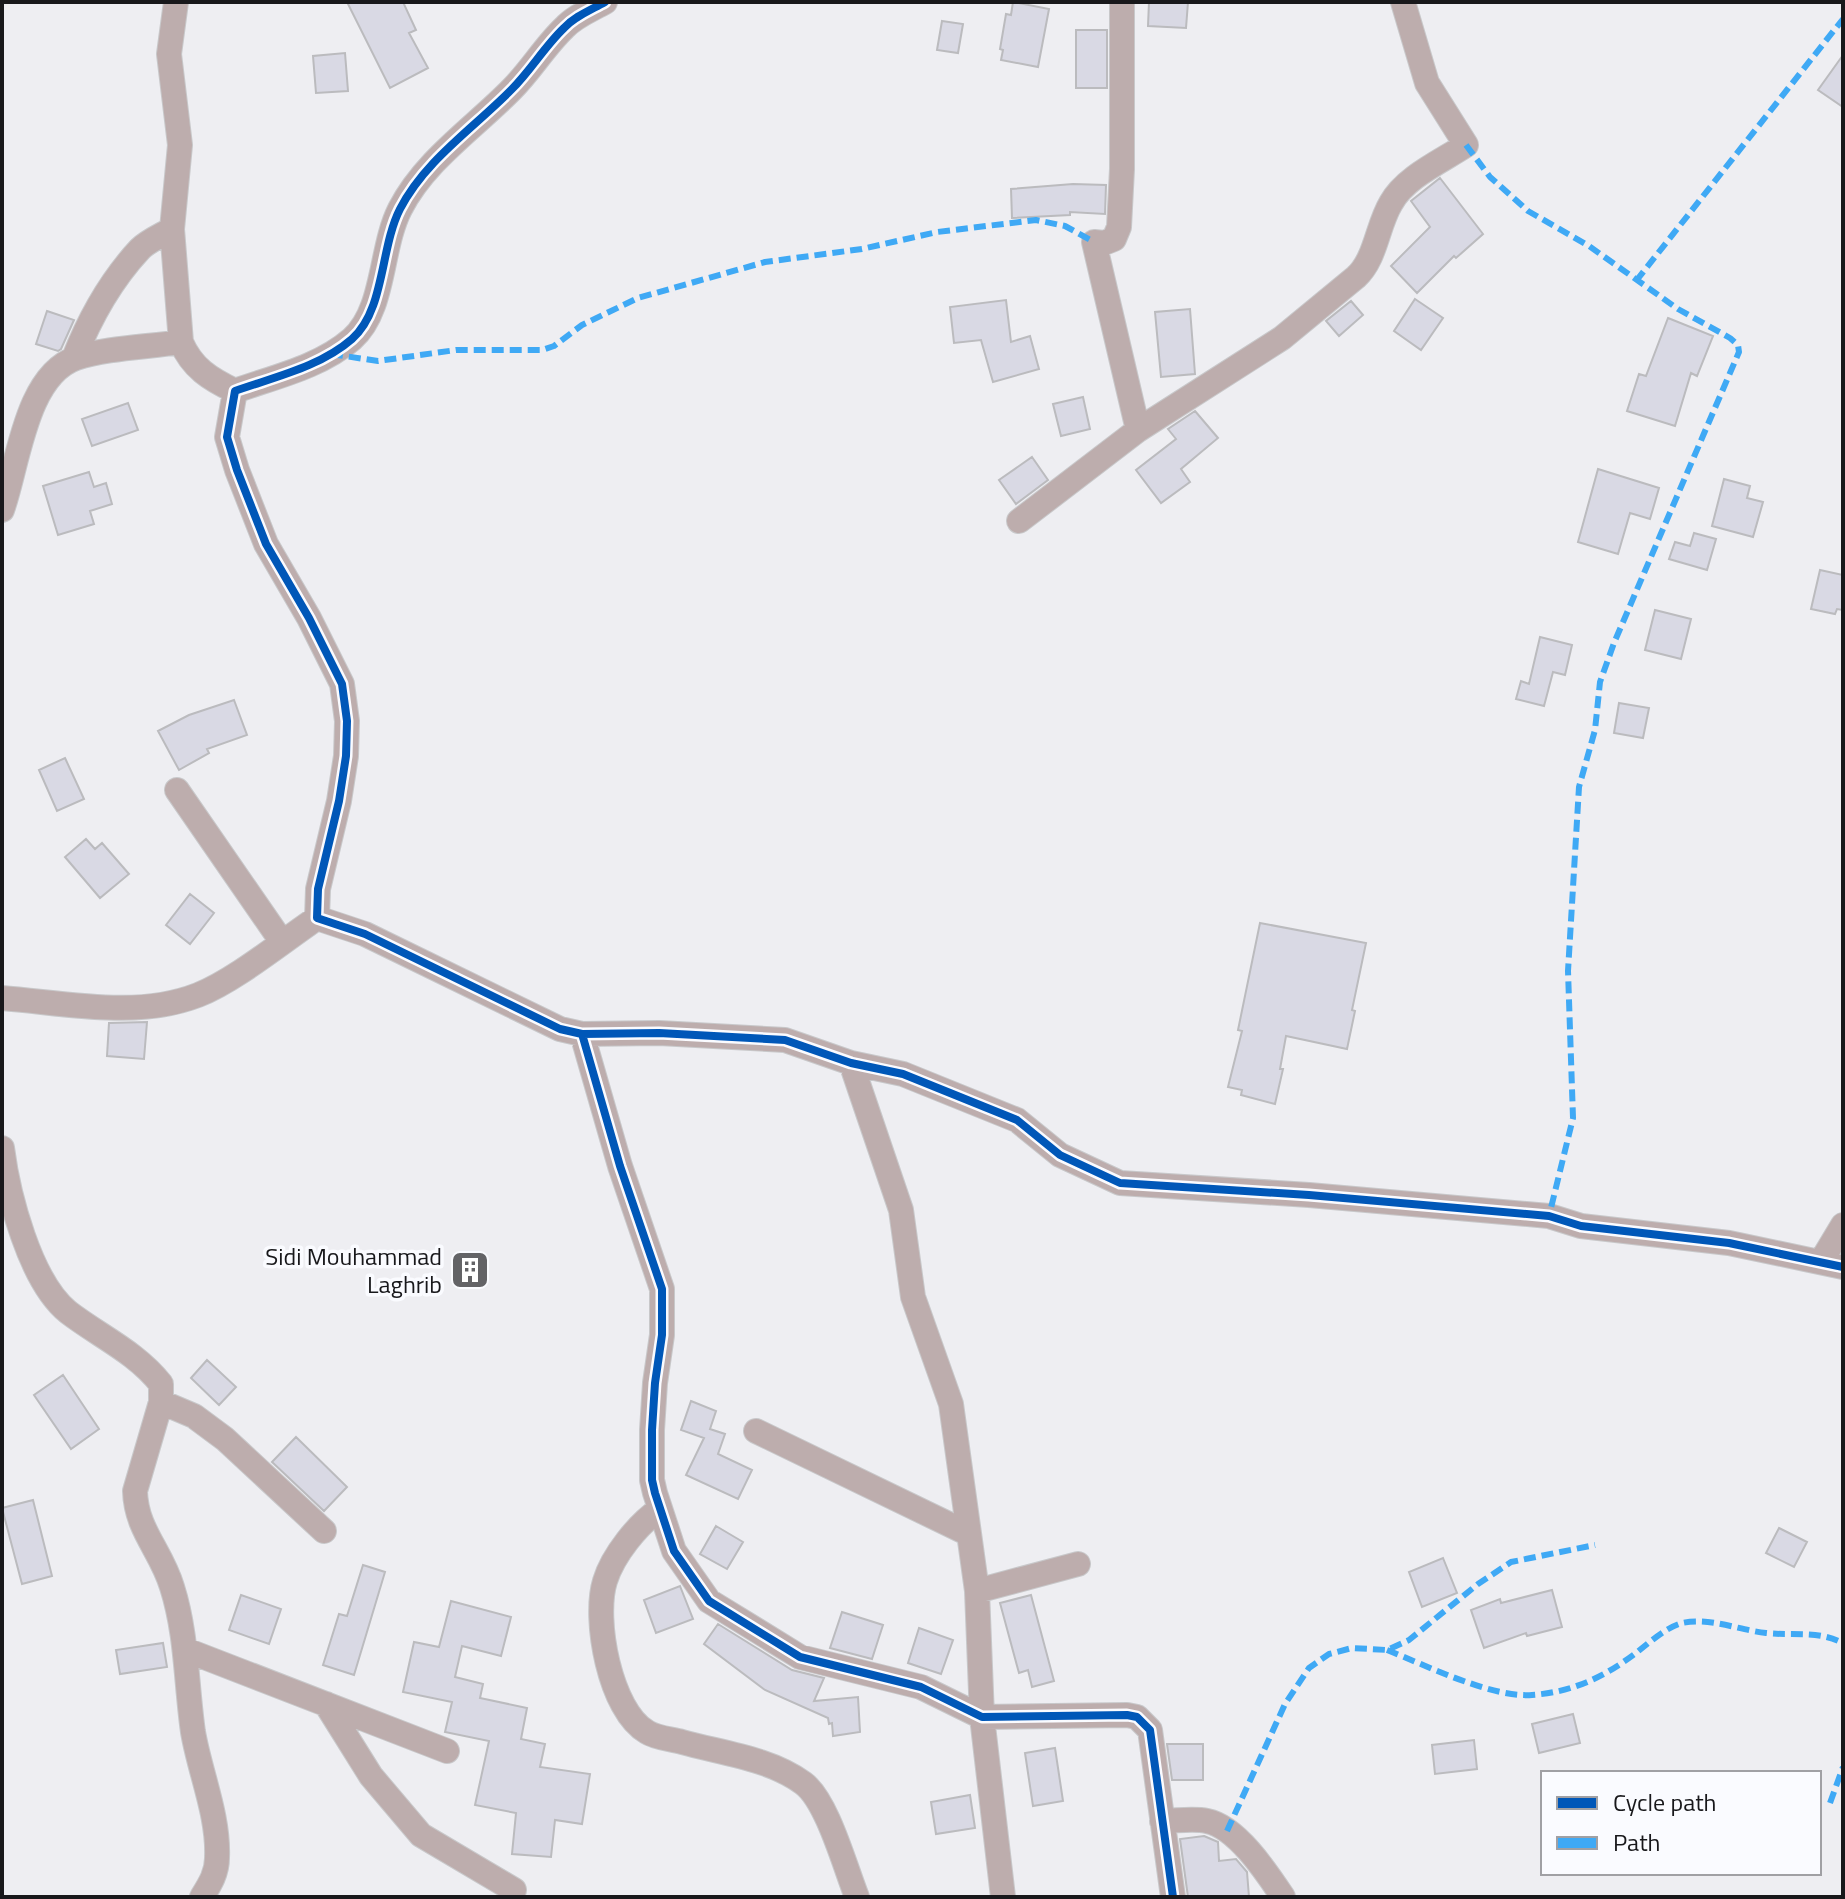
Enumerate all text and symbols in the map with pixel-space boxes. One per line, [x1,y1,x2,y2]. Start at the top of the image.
place label: Sidi Mouhammad Laghrib [265,1238,442,1302]
building icon: Sidi Mouhammad Laghrib [449,1249,491,1291]
legend [1541,1771,1821,1875]
text: Cycle path [1613,1784,1716,1820]
text: Path [1613,1824,1660,1860]

